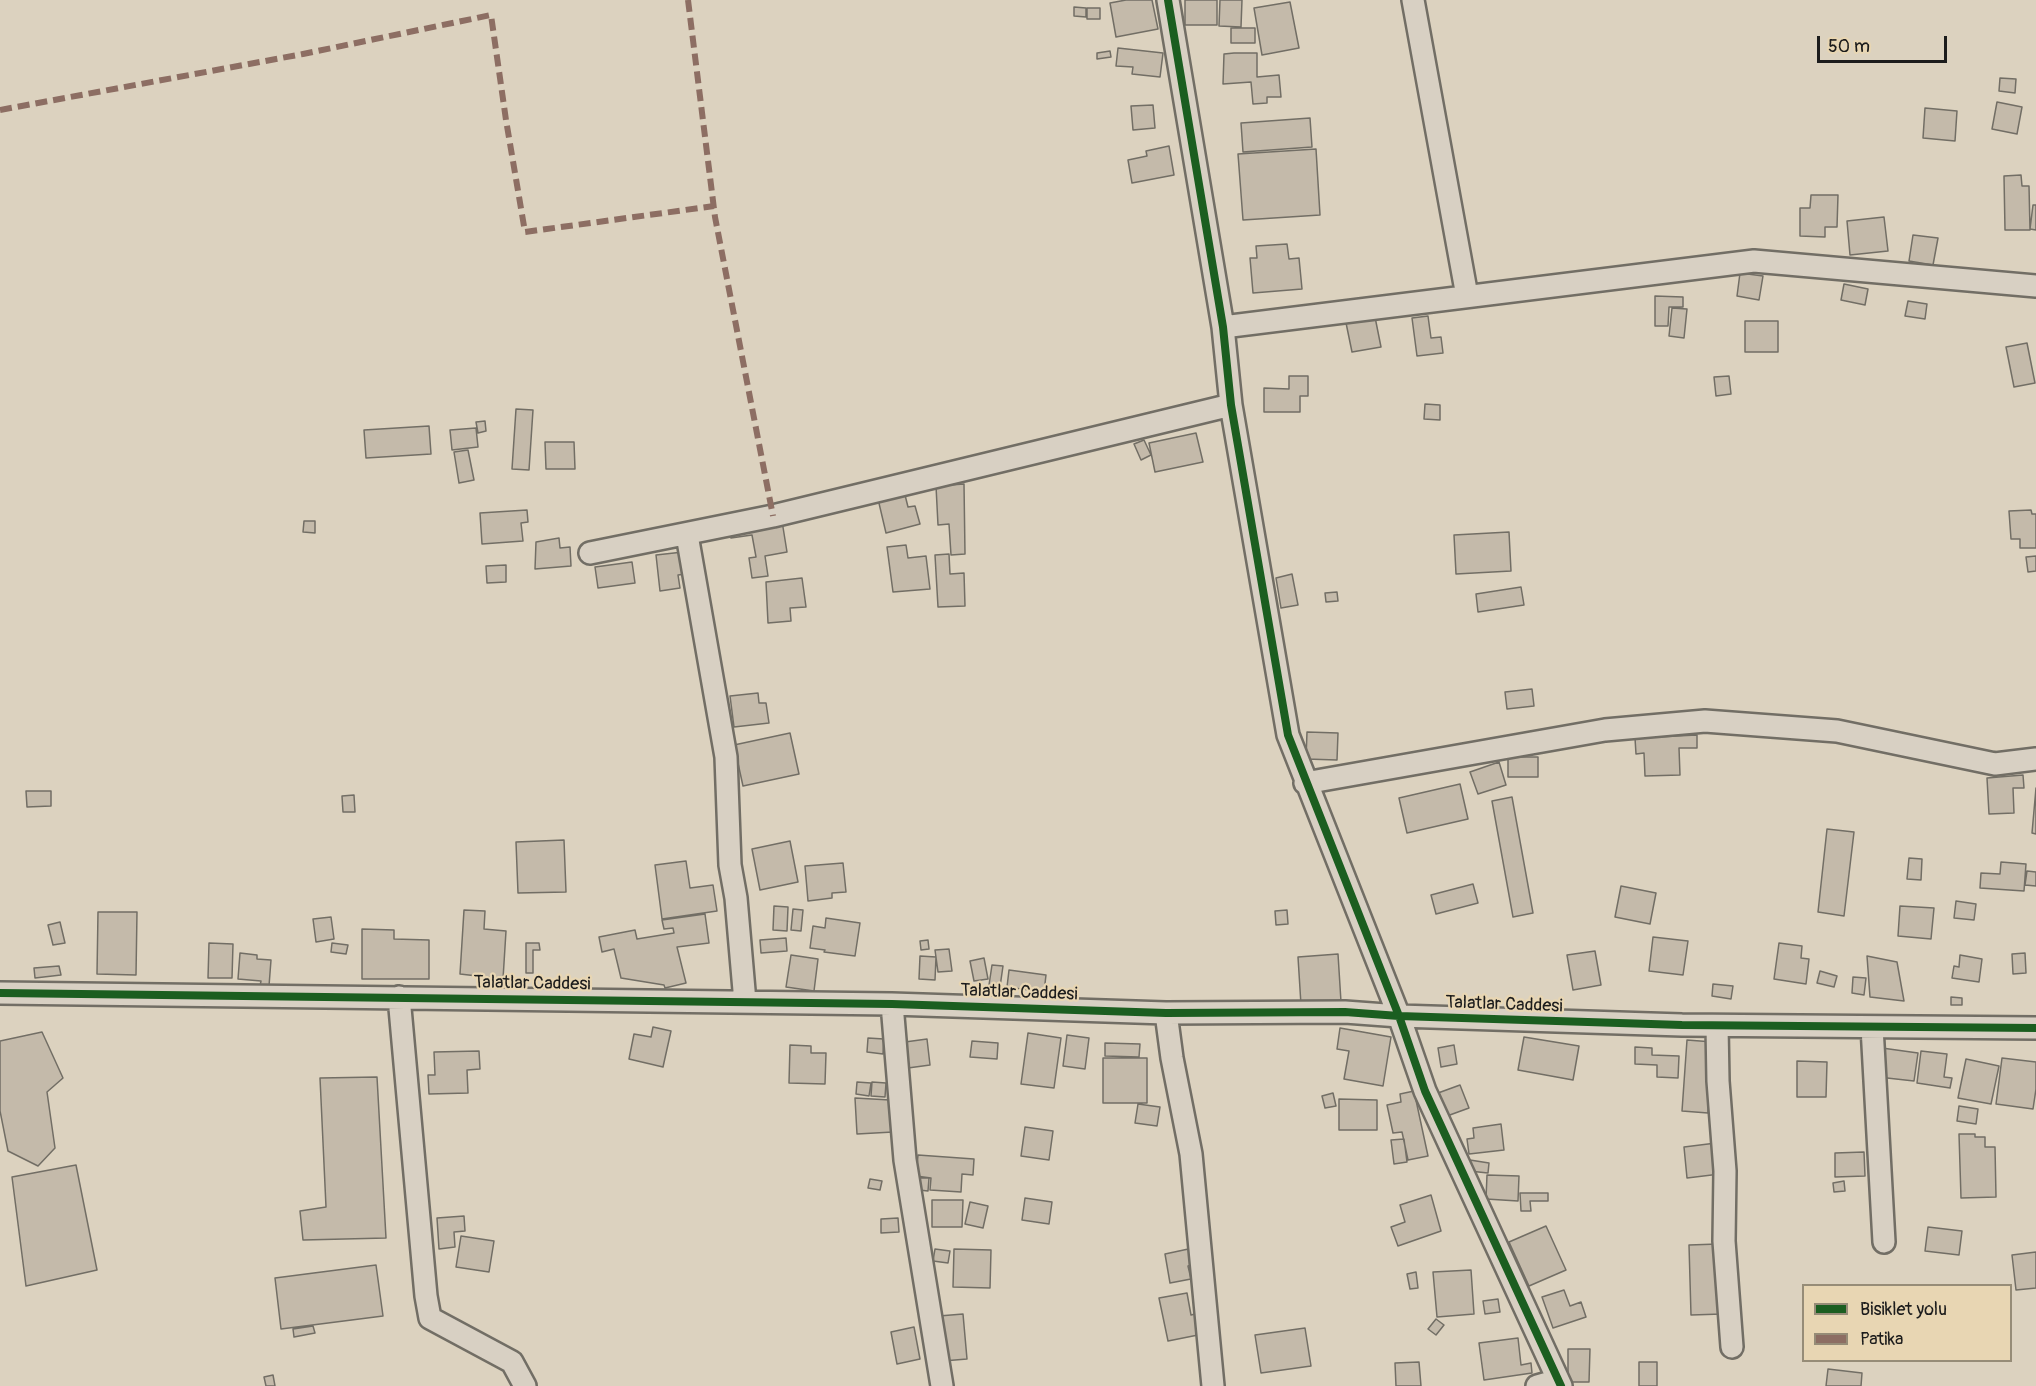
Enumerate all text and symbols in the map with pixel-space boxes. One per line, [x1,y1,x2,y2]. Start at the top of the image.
scale bar [1820,24,1950,62]
text: 50 m [1828,35,1870,58]
street label: Talatlar Caddesi [473,972,591,996]
street label: Talatlar Caddesi [960,980,1078,1006]
street label: Talatlar Caddesi [1445,992,1563,1018]
legend [1802,1284,2012,1362]
text: Bisiklet yolu [1860,1298,1947,1321]
text: Patika [1860,1328,1903,1351]

